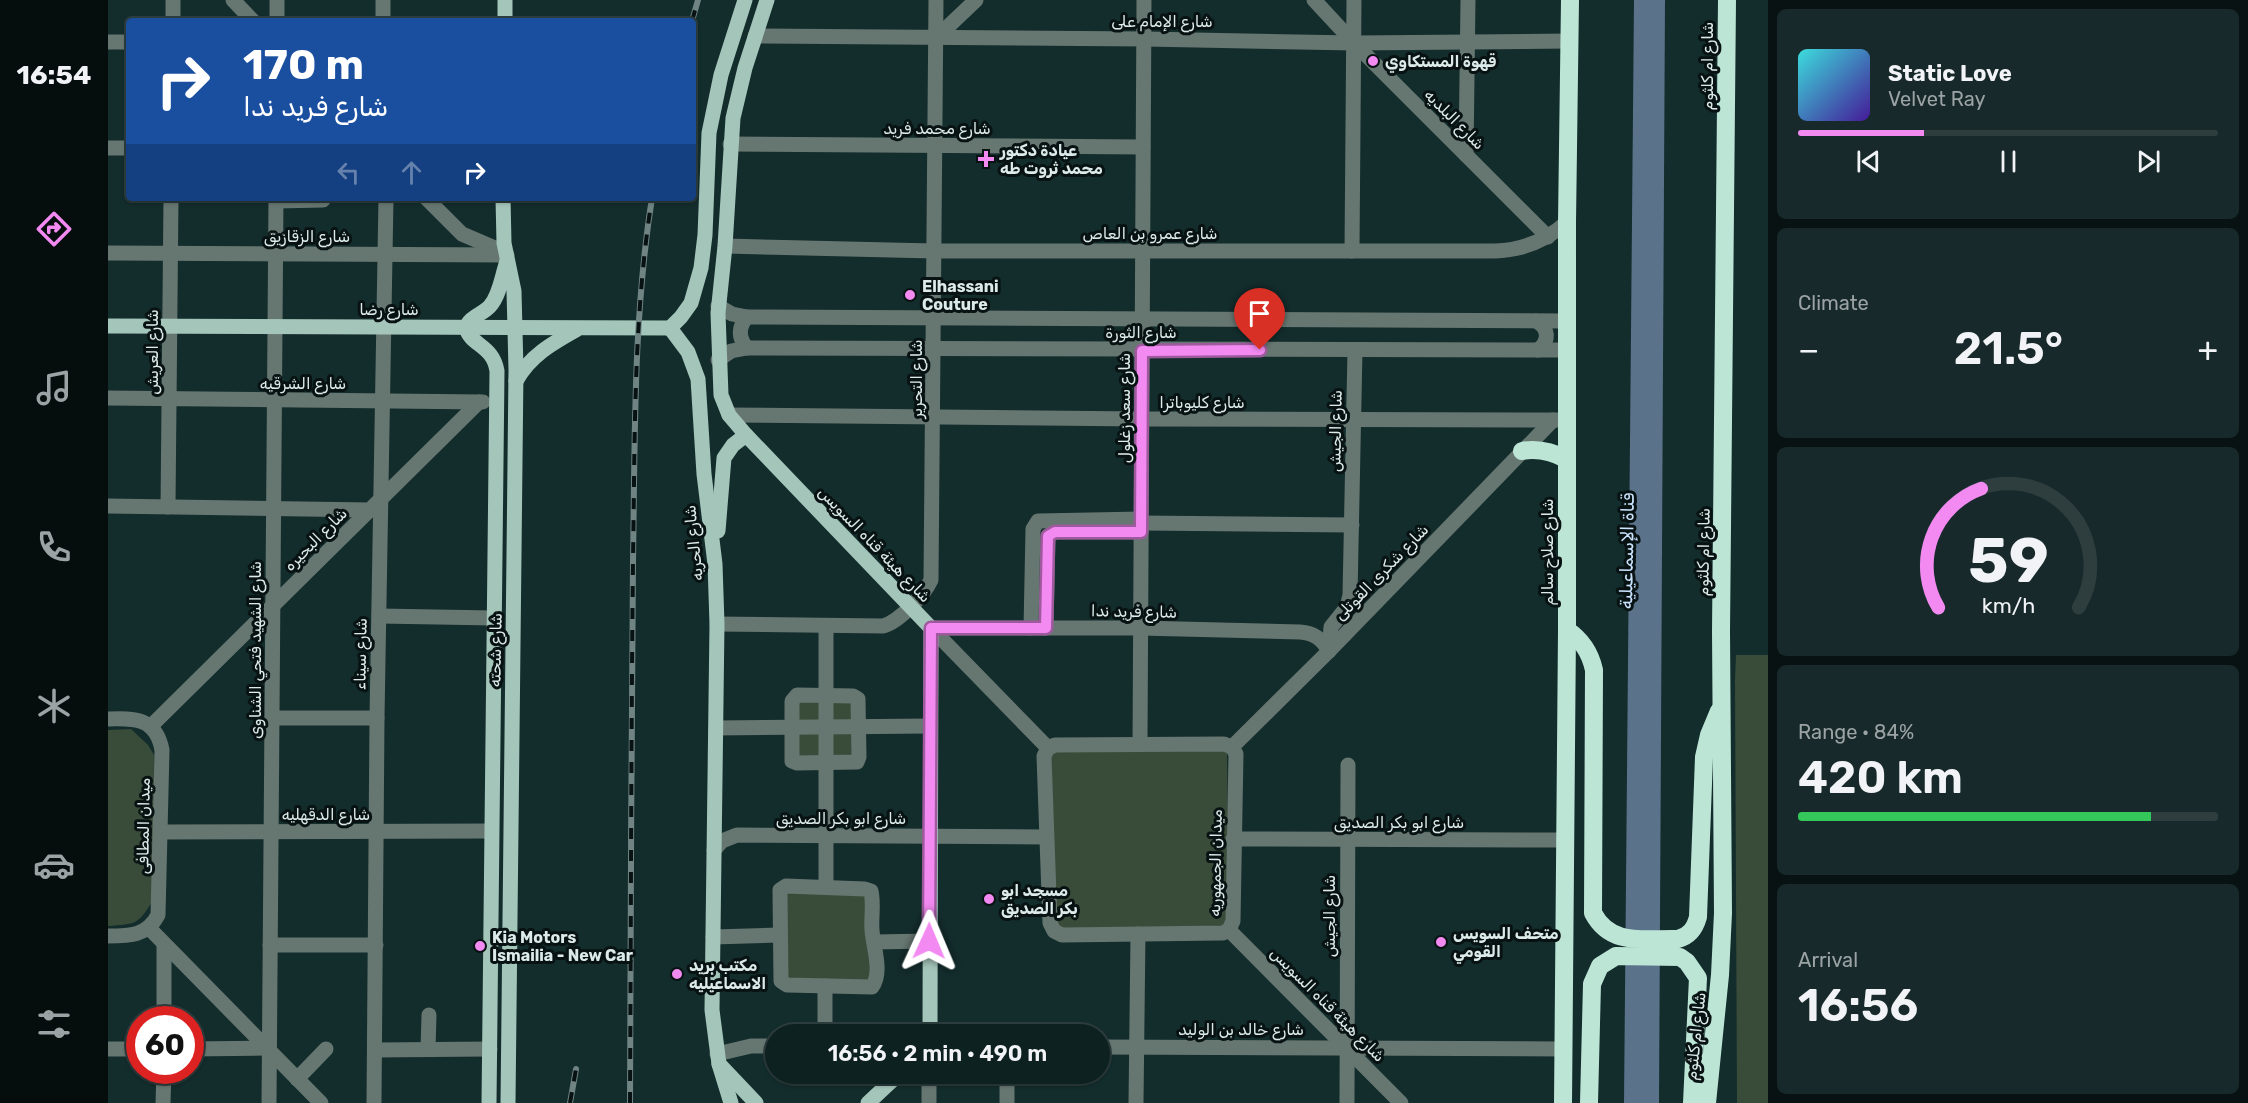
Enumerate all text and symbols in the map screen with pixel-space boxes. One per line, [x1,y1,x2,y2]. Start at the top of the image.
street label: شارع الإمام على [1111,12,1213,33]
street label: شارع ام كلثوم [1698,22,1719,110]
text: 170 m [243,40,364,90]
icon: right [144,42,222,120]
place label: قهوة المستكاوي [1385,52,1496,73]
marker: قهوة المستكاوي [1366,54,1380,68]
text: 16:54 [17,59,91,91]
text: Static Love [1888,60,2012,87]
street label: شارع البلديه [1419,85,1489,155]
text: Velvet Ray [1888,87,1986,111]
text: شارع فريد ندا [243,91,388,123]
street label: شارع محمد فريد [883,119,991,140]
place label: عيادة دكتور محمد ثروت طه [999,141,1103,178]
icon: previous [1852,145,1885,178]
icon: pause [1992,145,2025,178]
icon: next [2132,145,2165,178]
marker: عيادة دكتور محمد ثروت طه [977,150,995,168]
icon: left [332,156,365,189]
icon: ahead [395,156,428,189]
icon: right [458,156,491,189]
icon: directions [33,208,75,250]
street label: شارع عمرو بن العاص [1083,224,1217,245]
street label: شارع الزقازيق [264,227,350,248]
place label: Elhassani Couture [922,277,999,314]
marker: Elhassani Couture [903,288,917,302]
pin [1234,288,1285,350]
text: Climate [1798,291,1869,315]
icon: arrive [1243,297,1276,330]
street label: شارع رضا [359,300,419,321]
street label: شارع العريش [143,309,164,395]
text: 21.5° [1954,322,2063,375]
street label: شارع الثورة [1105,323,1177,344]
text: − [1798,330,1819,369]
text: + [2197,330,2218,369]
street label: شارع التحرير [907,339,928,420]
street label: شارع سعد زغلول [1115,353,1136,463]
icon: music [33,367,75,409]
street label: شارع الشرقيه [260,374,346,395]
street label: شارع الجيش [1325,390,1348,472]
street label: شارع كليوباترا [1159,393,1245,414]
street label: شارع هيئة قناه السويس [813,482,935,608]
water label: قناة الإسماعيلية [1615,493,1639,609]
street label: شارع صلاح سالم [1538,498,1559,606]
street label: شارع البحيره [280,504,352,576]
street label: شارع الحريه [680,504,709,582]
street label: شارع ام كلثوم [1693,508,1716,596]
street label: شارع شكرى القوتلى [1331,520,1434,626]
text: 59 [1968,525,2048,599]
icon: phone [33,526,75,568]
street label: شارع الشهيد فتحي الشناوى [246,561,268,739]
text: km/h [1981,594,2035,619]
street label: شارع فريد ندا [1091,601,1177,624]
street label: شارع شحته [485,613,508,687]
street label: شارع سيناء [350,618,373,690]
icon: climate [33,685,75,727]
text: Range · 84% [1798,720,1914,744]
text: 420 km [1798,751,1963,804]
street label: ميدان المطافى [133,777,154,874]
street label: شارع الدقهليه [282,805,370,826]
street label: شارع ابو بكر الصديق [776,809,906,830]
street label: ميدان الجمهوريه [1205,809,1227,917]
street label: شارع ابو بكر الصديق [1334,813,1464,834]
icon: car [33,844,75,886]
street label: شارع الجيش [1320,875,1341,957]
place label: مسجد ابو بكر الصديق [1001,881,1078,918]
marker: مسجد ابو بكر الصديق [982,892,996,906]
position arrow [897,909,961,973]
place label: متحف السويس القومي [1453,924,1559,964]
place label: Kia Motors Ismailia - New Car [492,928,634,965]
marker: متحف السويس القومي [1434,935,1448,949]
marker: Kia Motors Ismailia - New Car [473,939,487,953]
street label: شارع هيئة قناه السويس [1265,943,1389,1067]
text: Arrival [1798,948,1858,972]
place label: مكتب بريد الاسماعيليه [689,956,766,993]
marker: مكتب بريد الاسماعيليه [670,967,684,981]
text: 16:56 [1798,979,1918,1032]
street label: شارع ام كلثوم [1681,991,1712,1081]
icon: filters [33,1003,75,1045]
speed limit sign: 60 [126,1006,204,1084]
street label: شارع خالد بن الوليد [1178,1020,1304,1041]
text: 16:56 · 2 min · 490 m [828,1040,1047,1067]

